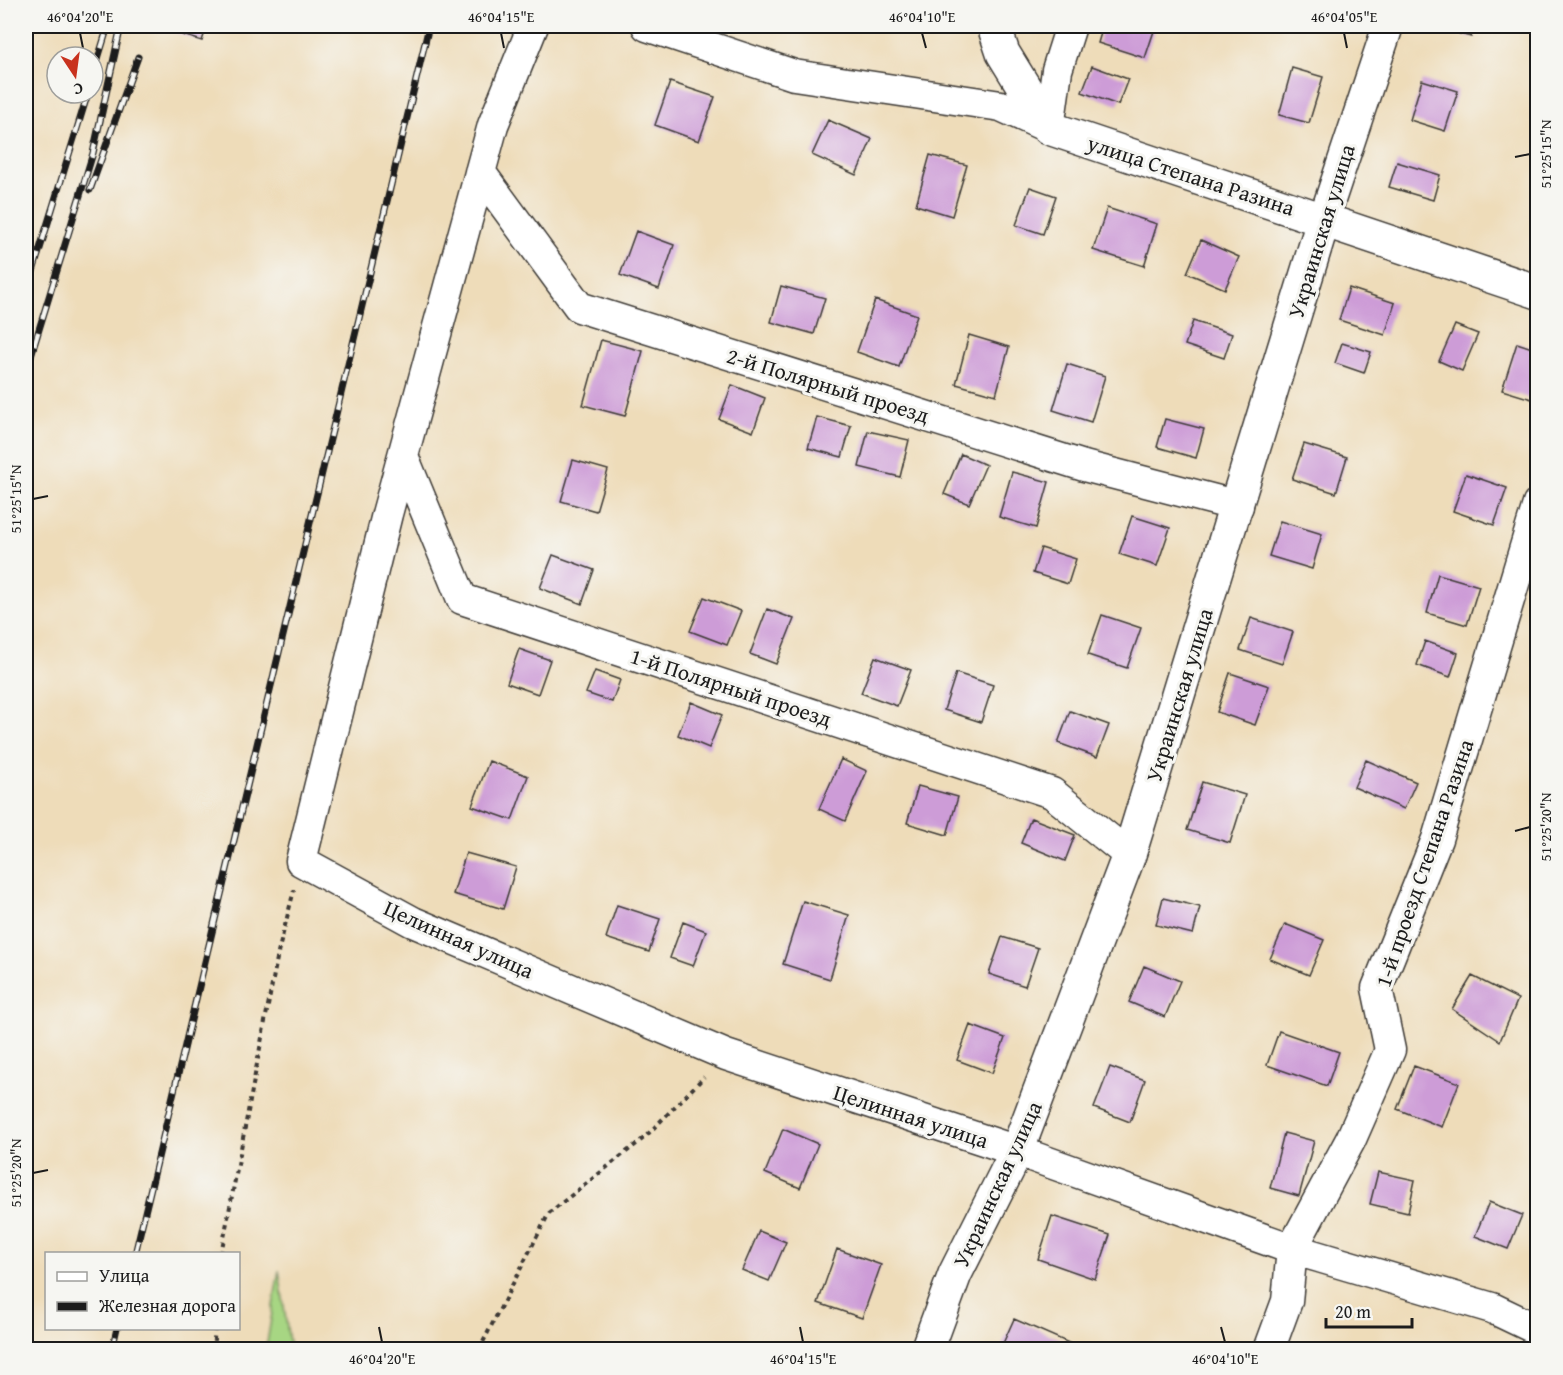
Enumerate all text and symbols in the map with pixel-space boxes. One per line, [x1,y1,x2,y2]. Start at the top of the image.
text: 46°04'20"E [47,6,114,27]
text: 46°04'15"E [468,6,535,27]
text: 46°04'10"E [889,6,956,27]
text: 46°04'05"E [1311,6,1378,27]
north arrow [45,45,105,105]
text: С [71,77,85,102]
text: 51°25'15"N [1535,119,1556,188]
street label: улица Степана Разина [1082,126,1299,224]
street label: Украинская улица [1279,140,1363,322]
street label: 2-й Полярный проезд [723,339,933,431]
text: 51°25'15"N [5,464,26,533]
street label: Украинская улица [1137,604,1221,786]
street label: 1-й Полярный проезд [626,639,836,735]
street label: 1-й проезд Степана Разина [1366,734,1482,991]
text: 51°25'20"N [1535,792,1556,861]
street label: Целинная улица [379,892,540,987]
street label: Целинная улица [829,1076,993,1156]
street label: Украинская улица [944,1095,1050,1272]
text: 51°25'20"N [5,1138,26,1207]
legend [45,1252,240,1330]
text: Улица [99,1262,150,1289]
scale bar [1326,1291,1412,1329]
text: Железная дорога [98,1292,236,1319]
text: 20 m [1335,1298,1371,1325]
text: 46°04'20"E [349,1348,416,1369]
text: 46°04'15"E [770,1348,837,1369]
text: 46°04'10"E [1192,1348,1259,1369]

